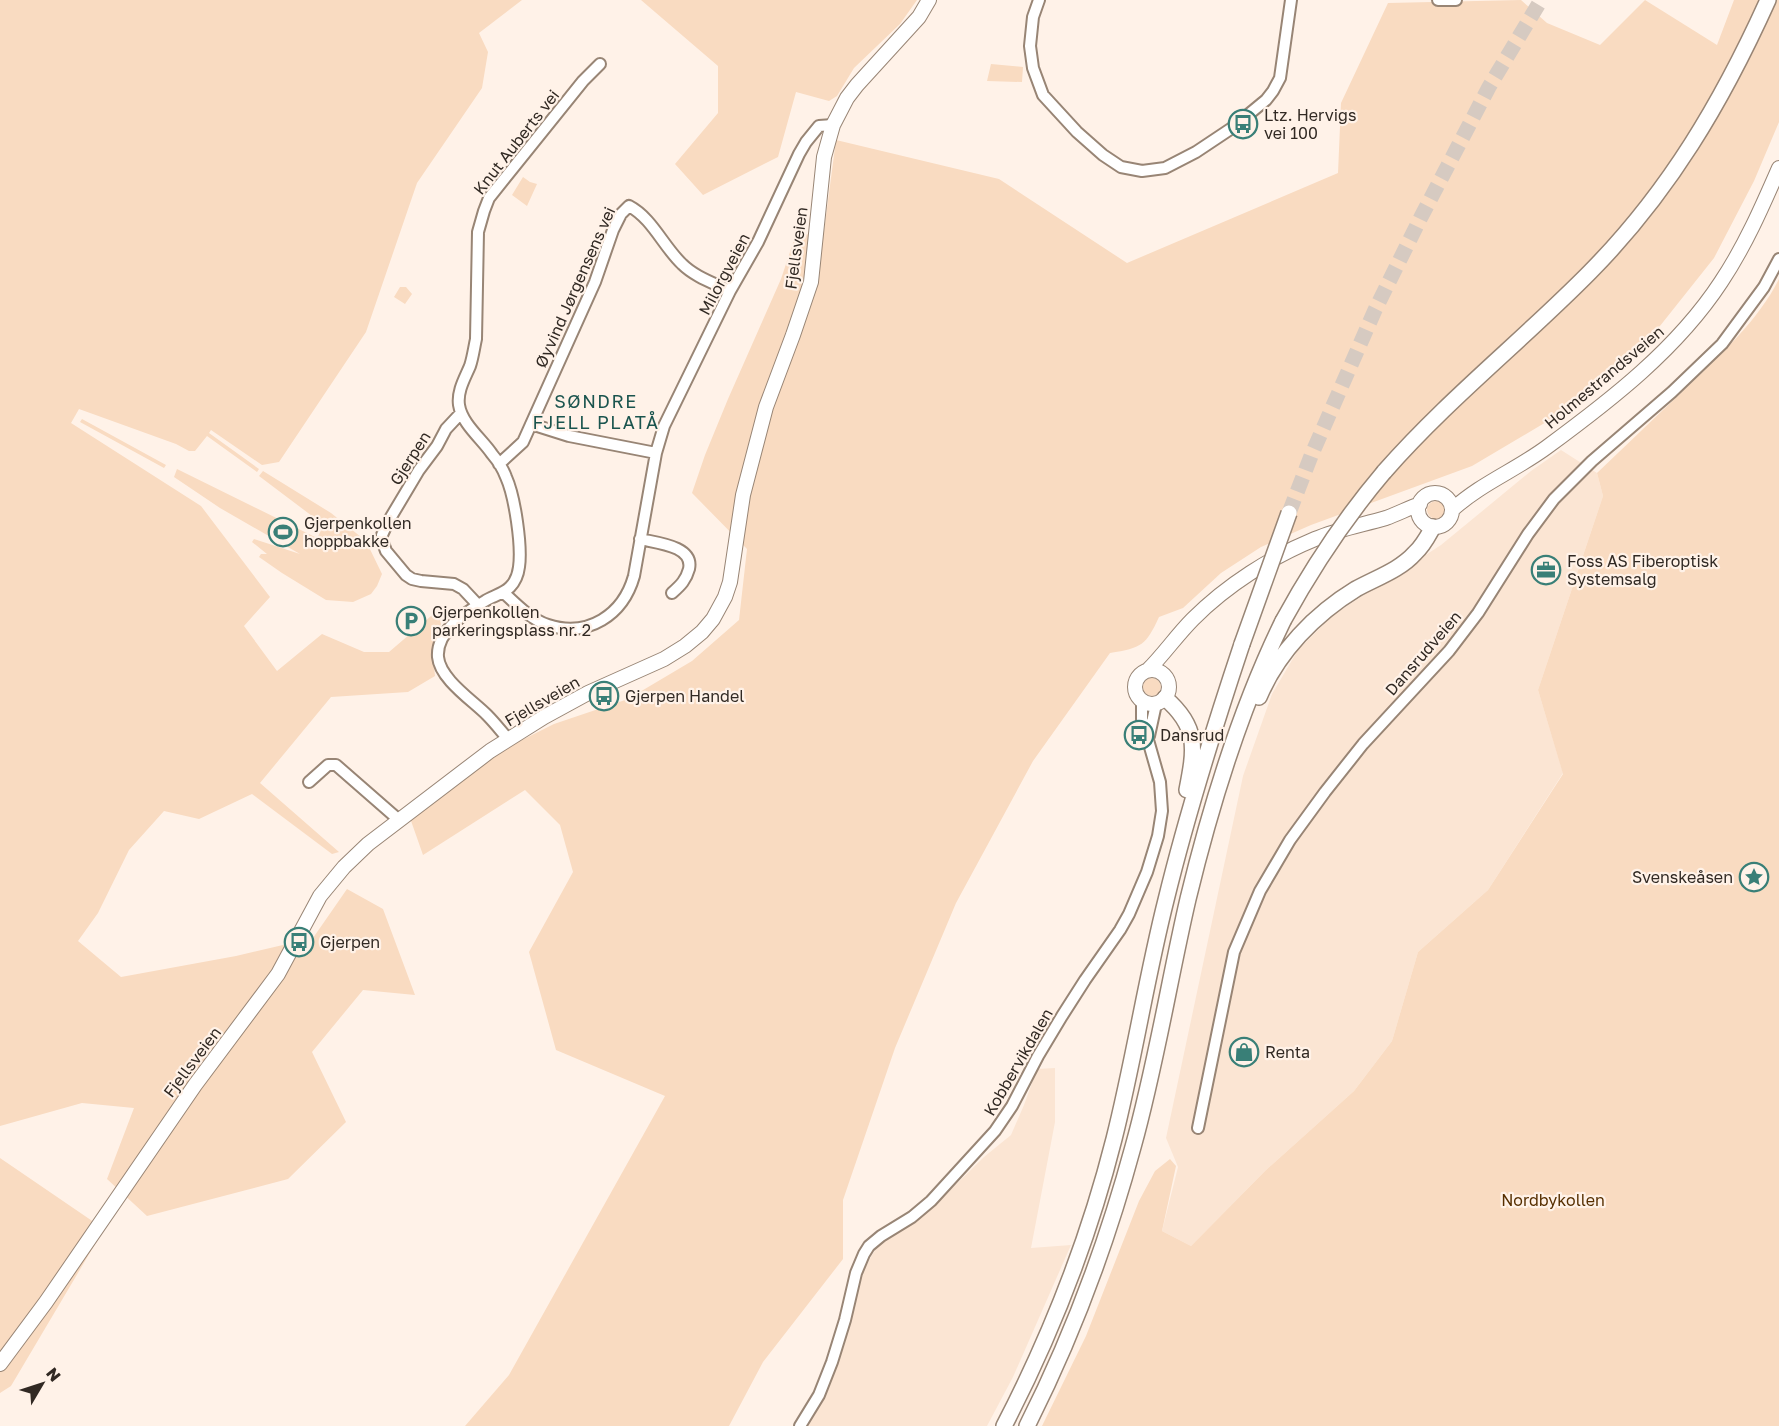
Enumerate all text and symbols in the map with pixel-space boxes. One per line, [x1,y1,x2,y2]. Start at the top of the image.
street label: Knut Auberts vei [469,85,563,199]
place label: Ltz. Hervigs vei 100 [1264,105,1356,143]
bus stop icon: Ltz. Hervigs vei 100 [1227,108,1259,140]
street label: Øyvind Jørgensens vei [530,203,620,371]
street label: Fjellsveien [780,205,812,291]
street label: Milorgveien [694,230,754,318]
street label: Holmestrandsveien [1540,321,1668,433]
district label: SØNDRE FJELL PLATÅ [532,390,660,433]
street label: Gjerpen [385,427,435,489]
place label: Gjerpenkollen hoppbakke [304,513,412,551]
sports icon: Gjerpenkollen hoppbakke [267,516,299,548]
place label: Foss AS Fiberoptisk Systemsalg [1567,551,1718,589]
office icon: Foss AS Fiberoptisk Systemsalg [1530,554,1562,586]
place label: Gjerpenkollen parkeringsplass nr. 2 [432,602,591,640]
parking icon: Gjerpenkollen parkeringsplass nr. 2 [395,605,427,637]
street label: Dansrudveien [1381,607,1465,699]
street label: Fjellsveien [501,672,583,730]
bus stop icon: Gjerpen Handel [588,680,620,712]
place label: Gjerpen Handel [625,686,744,706]
bus stop icon: Dansrud [1123,719,1155,751]
place label: Dansrud [1160,725,1224,745]
place icon: Svenskeåsen [1738,861,1770,893]
place label: Svenskeåsen [1632,867,1733,887]
bus stop icon: Gjerpen [283,926,315,958]
place label: Gjerpen [320,932,380,952]
street label: Kobbervikdalen [979,1005,1057,1119]
street label: Fjellsveien [159,1023,225,1101]
shop icon: Renta [1228,1036,1260,1068]
place label: Renta [1265,1042,1310,1062]
park label: Nordbykollen [1501,1190,1605,1210]
north arrow [12,1354,72,1414]
text: N [42,1364,65,1386]

